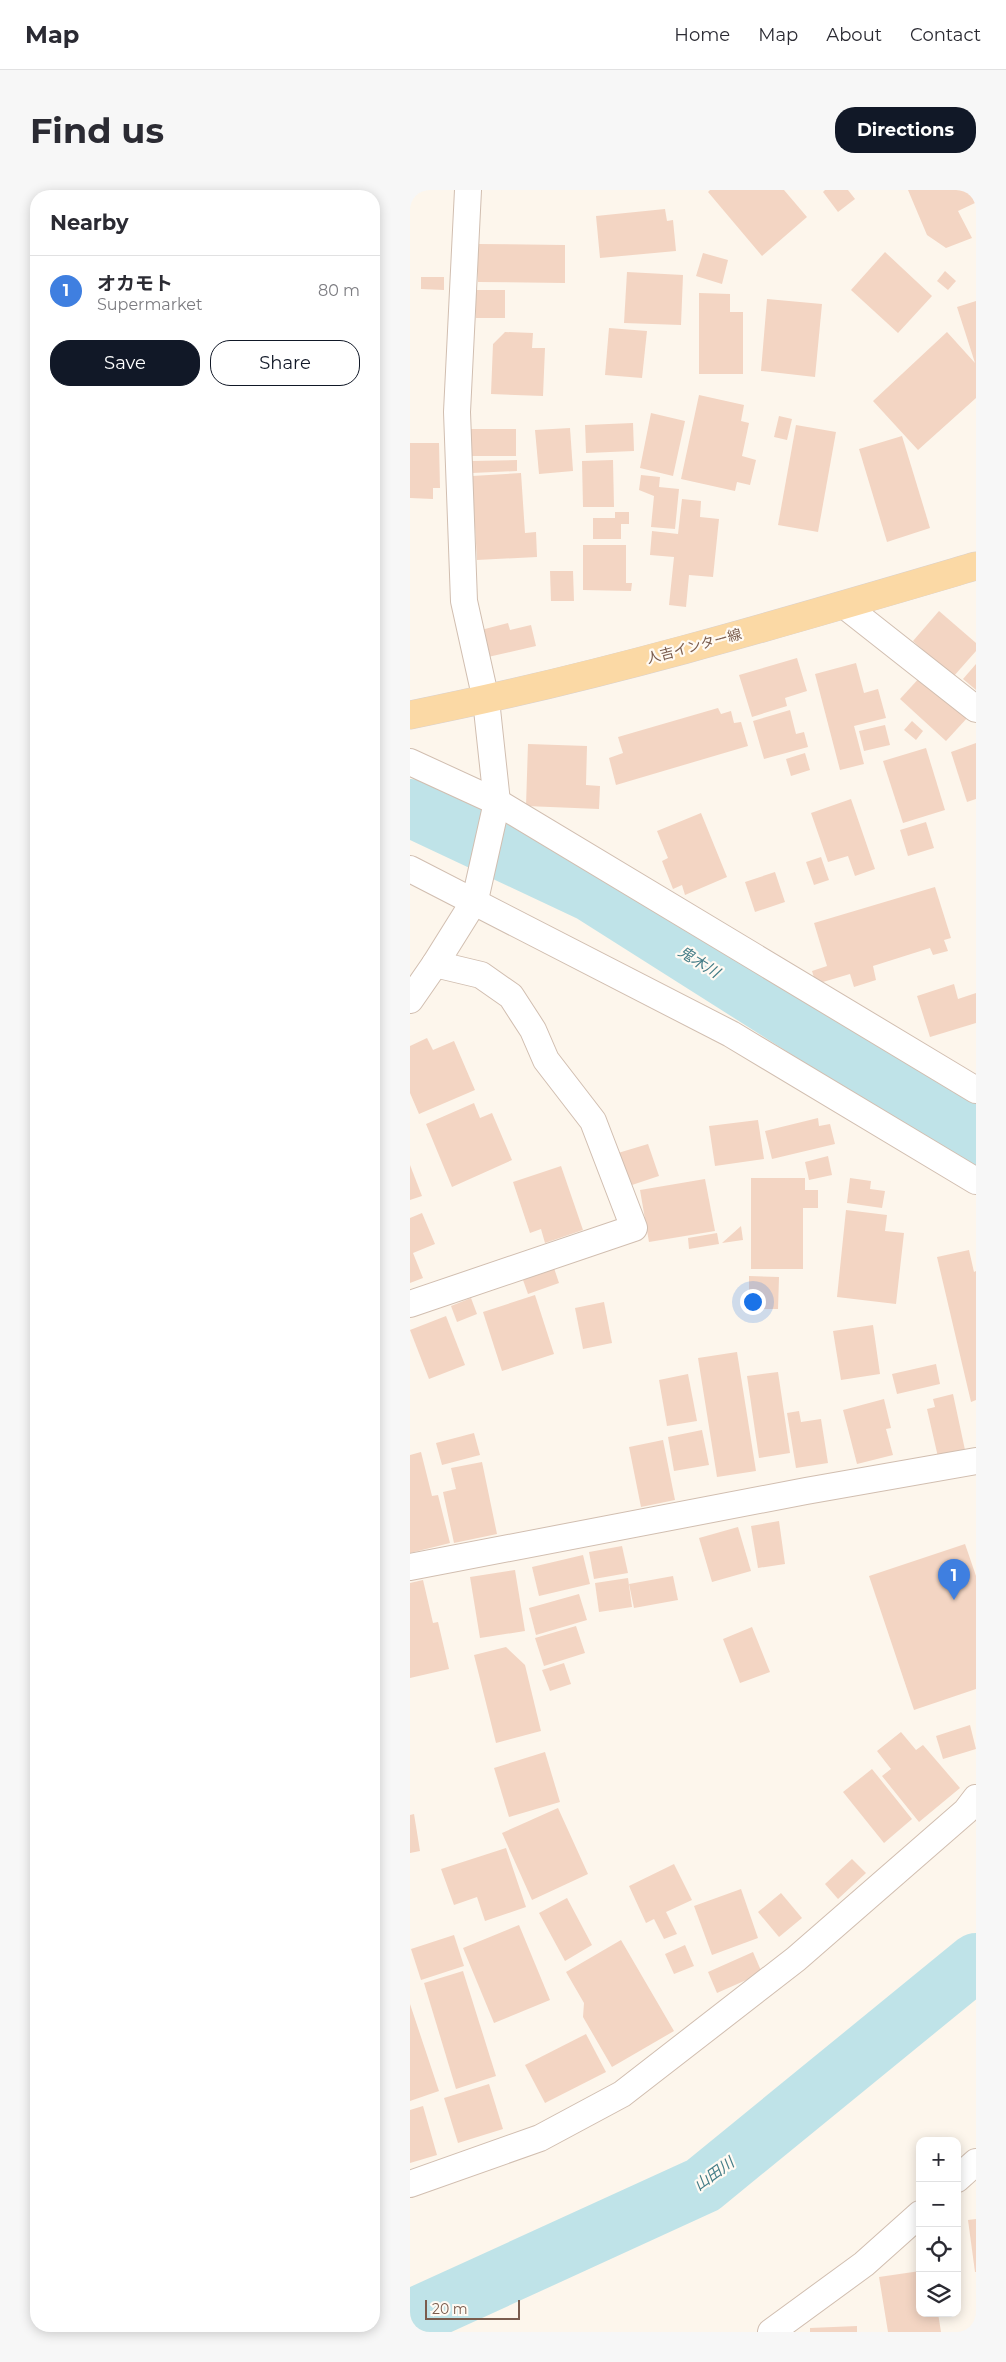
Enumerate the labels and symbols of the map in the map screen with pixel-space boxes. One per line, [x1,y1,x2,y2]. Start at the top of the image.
street label: 人吉インター線 [644,625,744,667]
water label: 鬼木川 [675,942,725,983]
your location [740,1289,766,1315]
pin: 1 [938,1559,970,1600]
water label: 山田川 [690,2152,739,2195]
scale bar [425,2297,520,2320]

